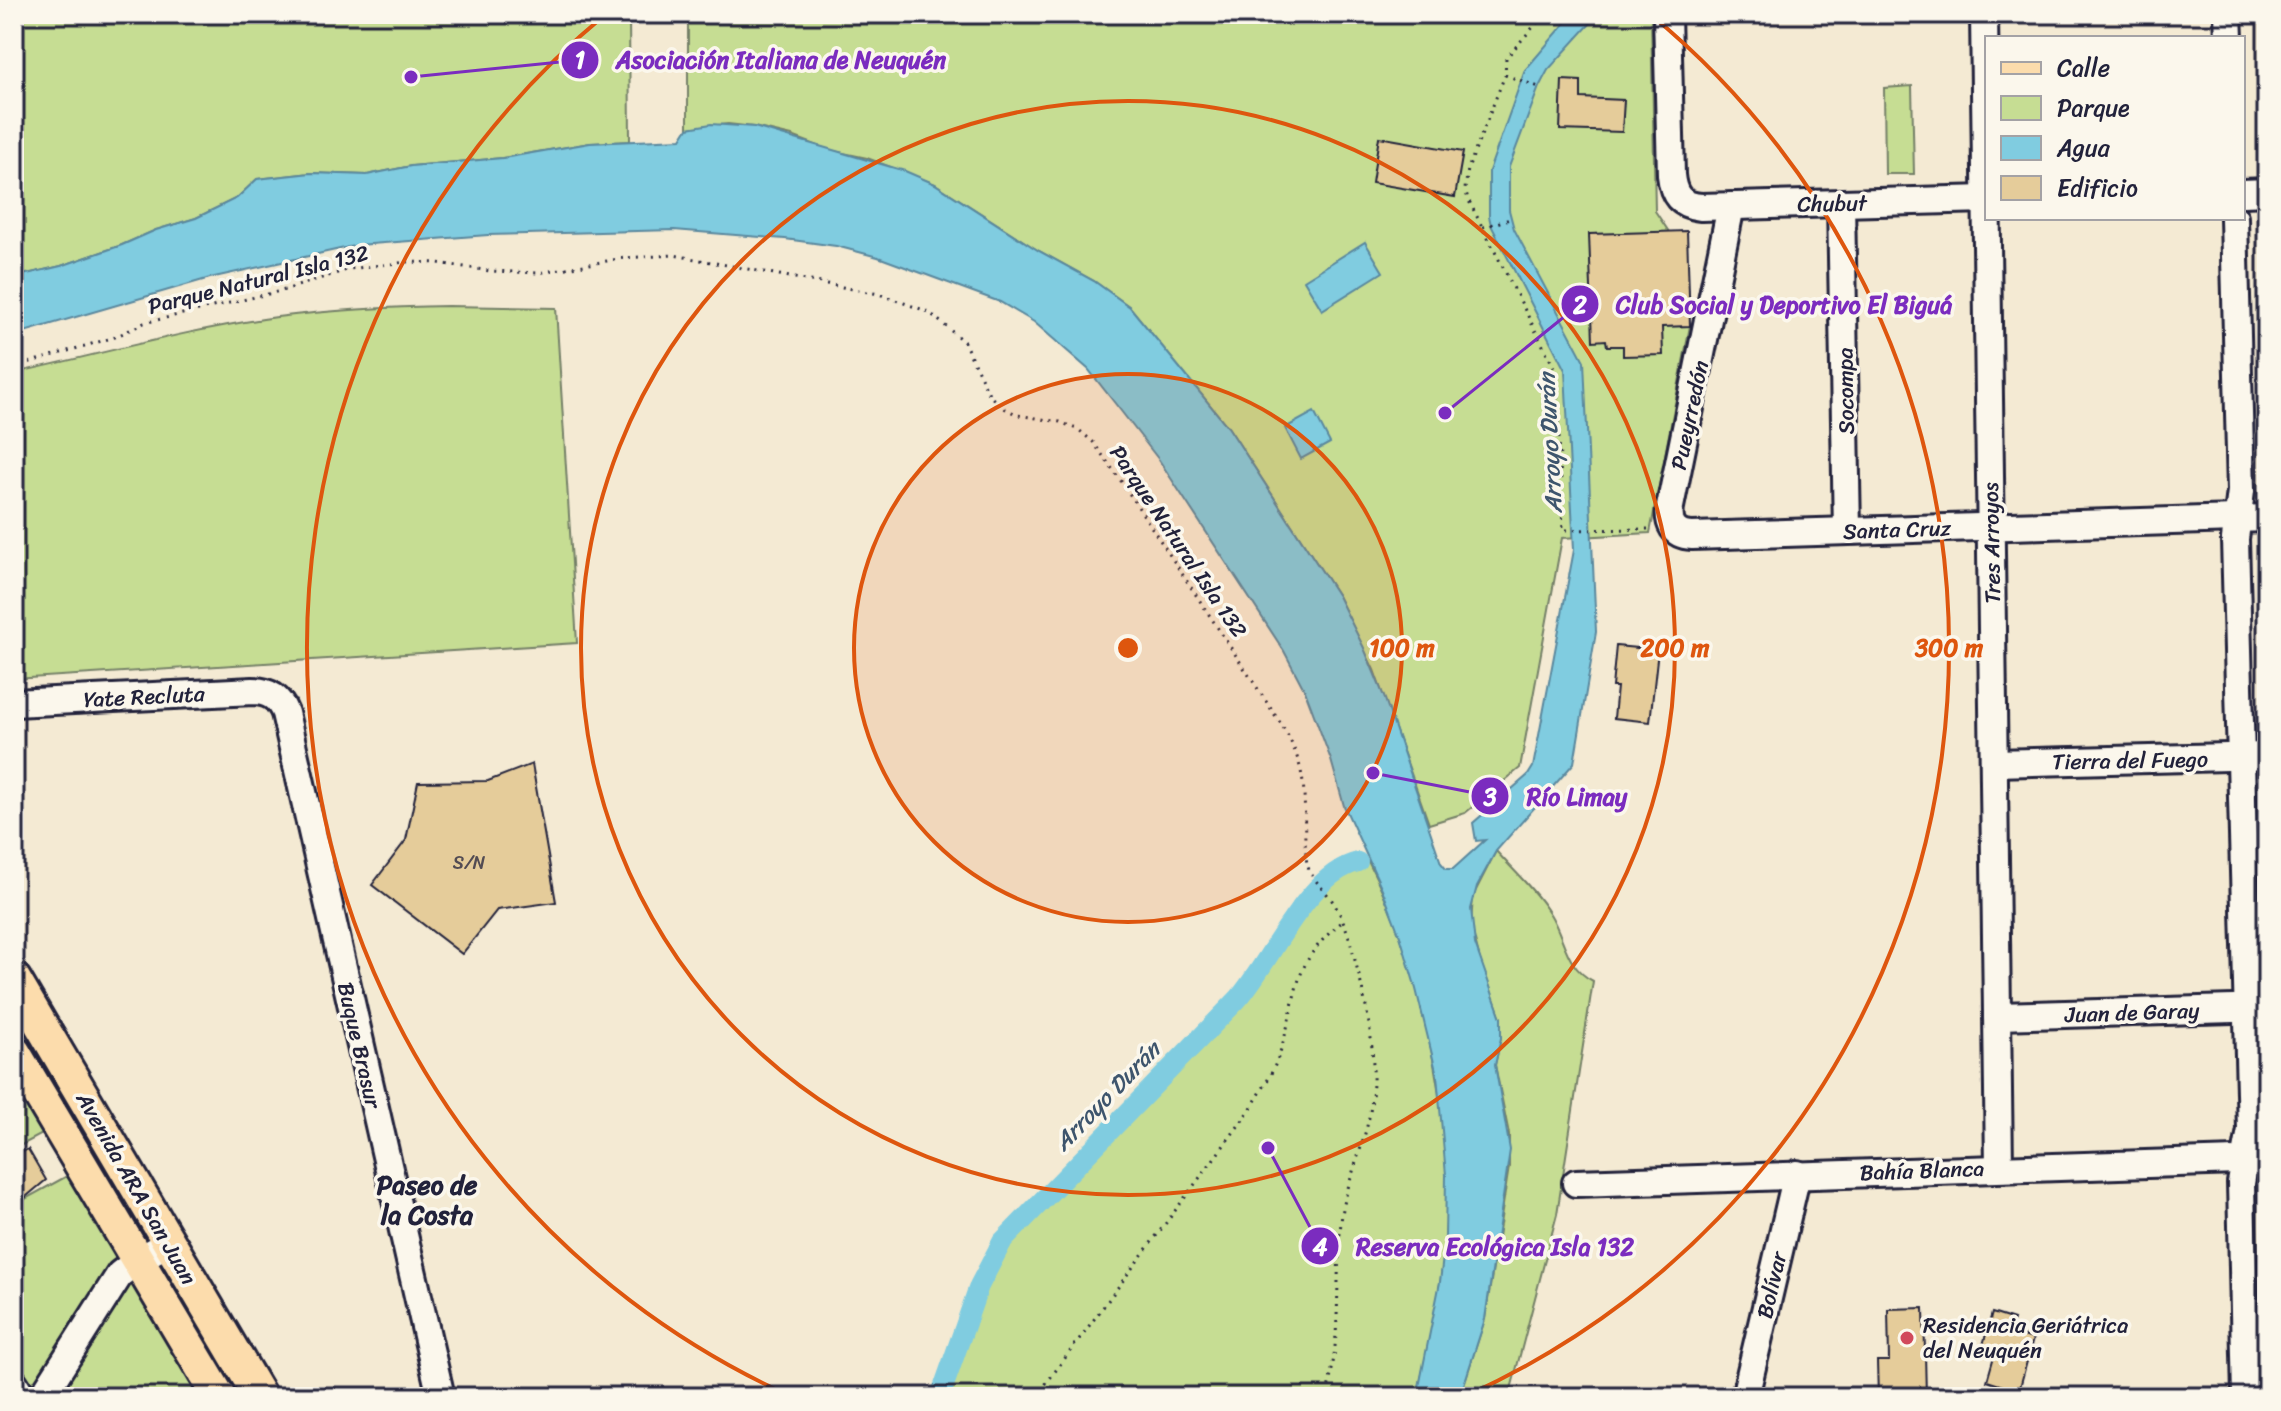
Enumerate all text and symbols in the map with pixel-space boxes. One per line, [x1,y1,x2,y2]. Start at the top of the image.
callout: Asociación Italiana de Neuquén [560,36,963,84]
legend [1985,36,2245,220]
text: 1 [575,39,585,81]
text: Asociación Italiana de Neuquén [615,39,946,81]
text: Calle [2057,47,2110,89]
text: Parque [2057,87,2130,129]
text: Agua [2056,127,2111,169]
text: Edificio [2057,167,2138,209]
street label: Chubut [1797,183,1868,224]
street label: Parque Natural Isla 132 [144,233,373,326]
callout: Club Social y Deportivo El Biguá [1560,280,1968,328]
text: 2 [1572,284,1587,326]
text: Club Social y Deportivo El Biguá [1615,284,1952,326]
street label: Socompa [1825,347,1866,435]
street label: Pueyrredón [1659,357,1720,474]
water label: Arroyo Durán [1525,369,1575,515]
street label: Parque Natural Isla 132 [1099,437,1258,646]
street label: Tres Arroyos [1971,482,2012,604]
street label: Santa Cruz [1842,508,1952,551]
text: 100 m [1369,627,1435,669]
text: 200 m [1640,627,1710,669]
text: 300 m [1914,627,1984,669]
centre of rings [1114,634,1142,662]
street label: Yate Recluta [83,674,206,719]
street label: Tierra del Fuego [2052,740,2208,781]
callout: Río Limay [1470,772,1643,820]
text: 3 [1482,776,1497,818]
text: Río Limay [1526,776,1628,818]
house number: S/N [453,847,486,879]
street label: Buque Brasur [326,978,393,1114]
street label: Juan de Garay [2063,991,2201,1034]
water label: Arroyo Durán [1042,1029,1173,1162]
street label: Avenida ARA San Juan [65,1083,208,1292]
street label: Bahía Blanca [1859,1149,1985,1192]
district label: Paseo de la Costa [377,1162,478,1238]
callout: Reserva Ecológica Isla 132 [1300,1222,1650,1270]
text: 4 [1313,1226,1328,1268]
text: Reserva Ecológica Isla 132 [1355,1226,1634,1268]
street label: Bolívar [1745,1247,1798,1322]
place label: Residencia Geriátrica del Neuquén [1923,1306,2128,1370]
marker: Residencia Geriátrica del Neuquén [1898,1329,1916,1347]

